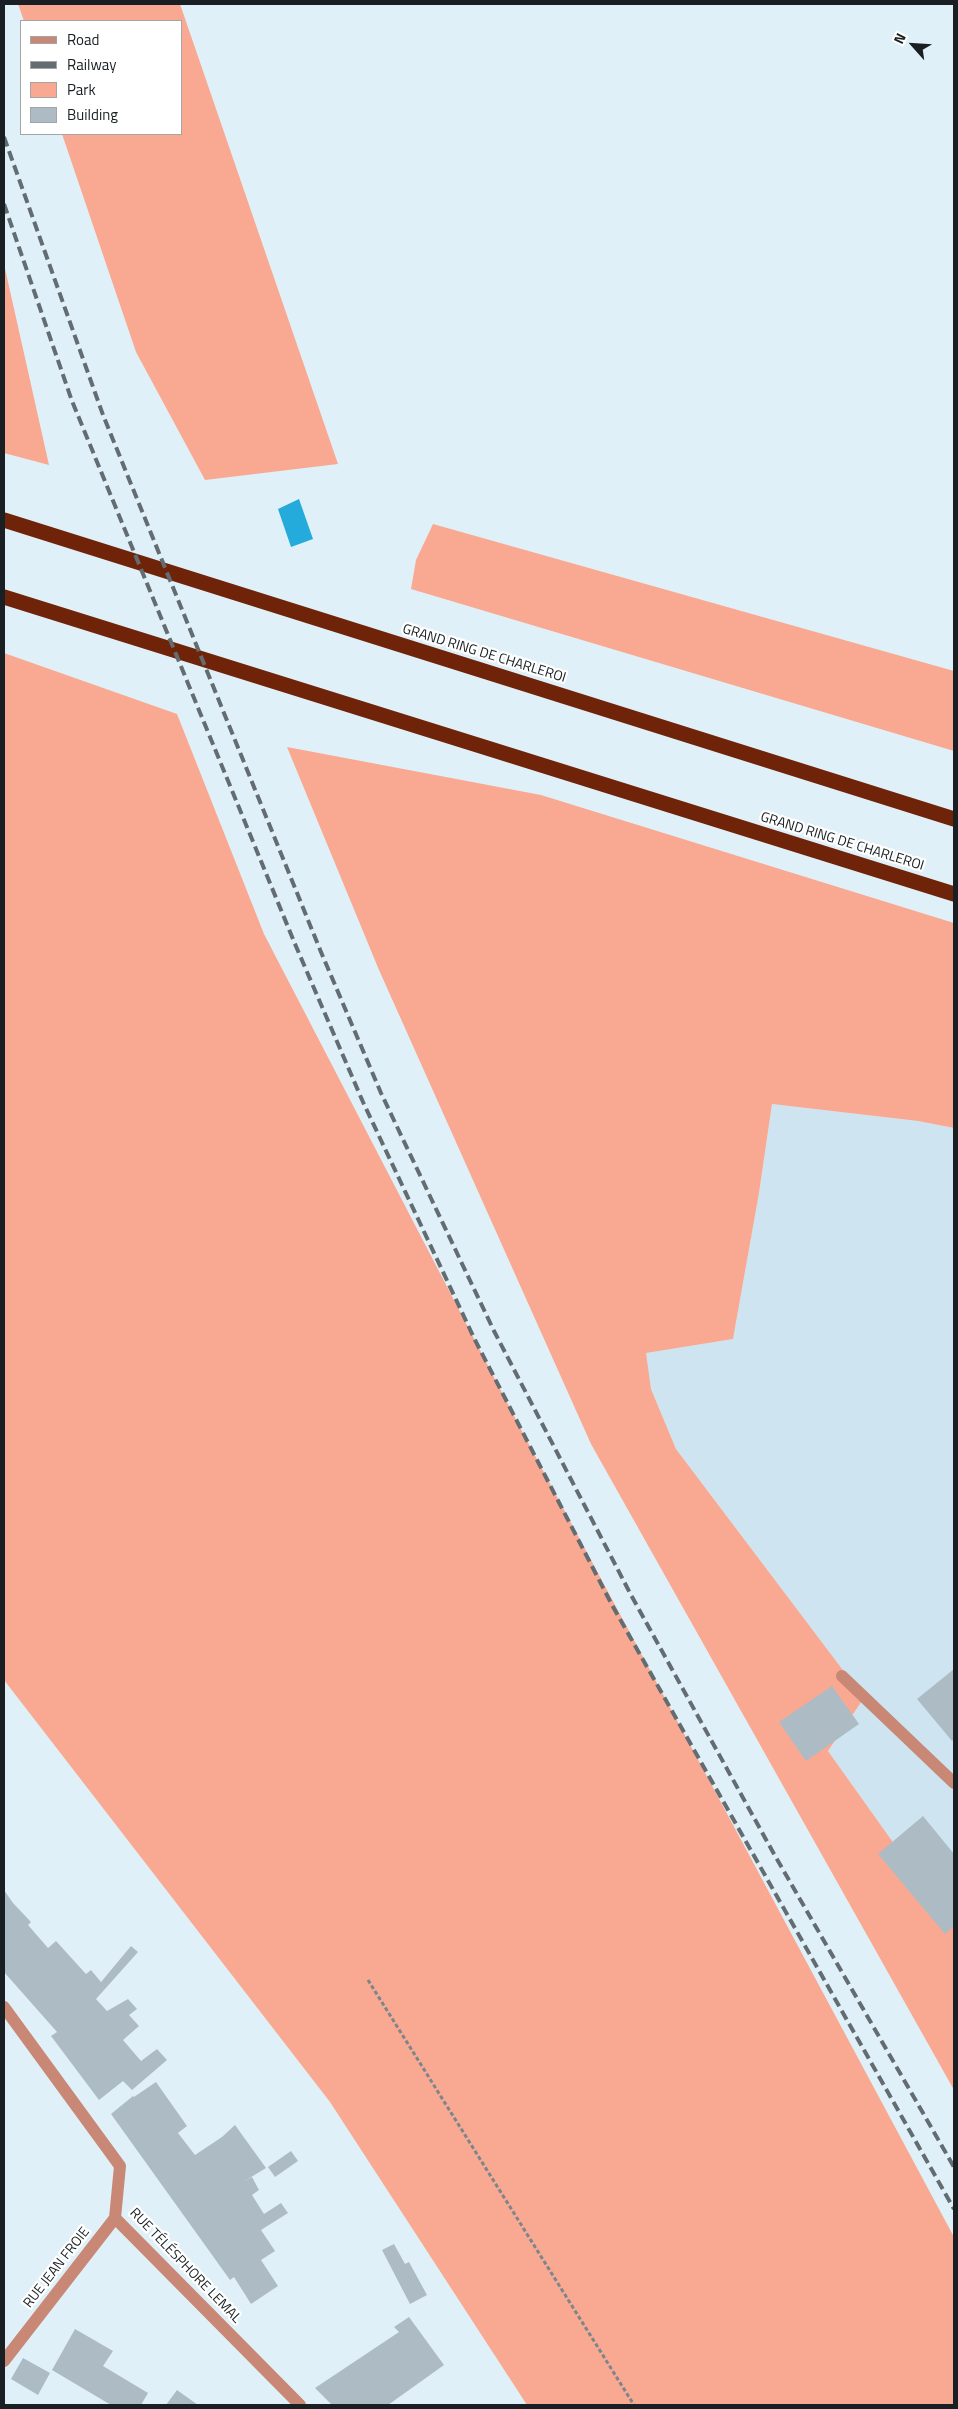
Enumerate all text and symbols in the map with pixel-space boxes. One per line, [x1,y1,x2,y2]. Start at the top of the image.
legend [20,20,182,135]
north arrow [888,20,938,70]
text: Road [67,28,99,51]
text: N [888,29,911,47]
text: Railway [67,53,117,76]
text: Park [67,78,96,101]
text: Building [67,103,118,126]
street label: GRAND RING DE CHARLEROI [400,621,568,687]
street label: GRAND RING DE CHARLEROI [758,809,926,875]
street label: RUE TÉLÉSPHORE LEMAL [126,2205,244,2327]
street label: RUE JEAN FROIE [20,2224,94,2312]

